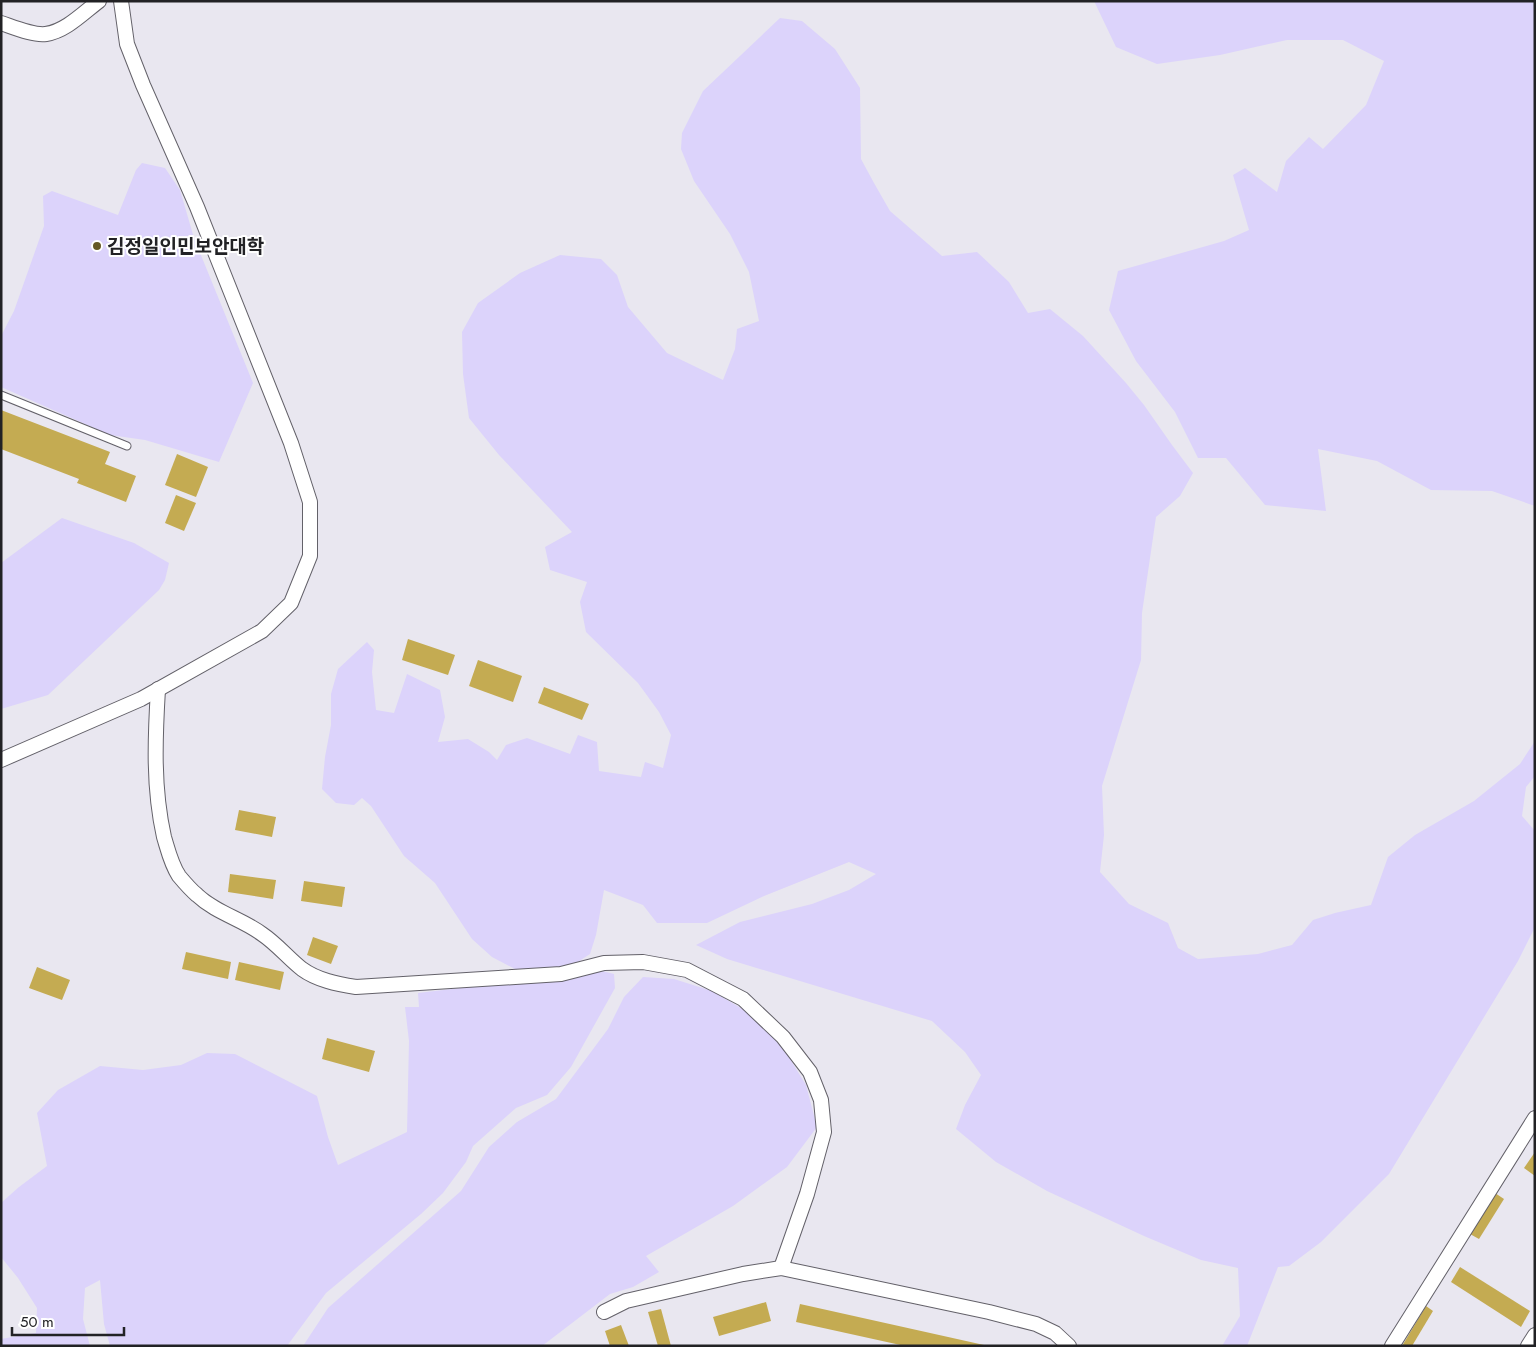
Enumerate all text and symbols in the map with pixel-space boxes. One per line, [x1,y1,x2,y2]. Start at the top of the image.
place label: 김정일인민보안대학 [107,233,264,260]
marker: 김정일인민보안대학 [91,240,103,252]
scale bar [12,1304,125,1336]
text: 50 m [20,1311,54,1333]

